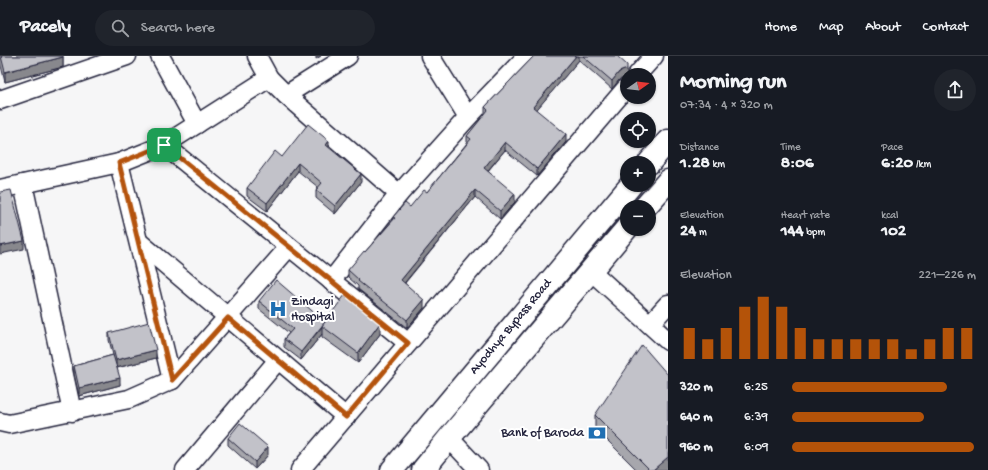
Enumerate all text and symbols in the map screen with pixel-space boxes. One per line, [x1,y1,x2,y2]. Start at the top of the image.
search box [95,10,375,46]
text: Pacely [20,16,71,39]
icon: search [109,17,131,39]
text: Search here [141,19,215,37]
text: Home [765,19,797,36]
text: Map [819,19,843,36]
text: About [865,19,901,36]
text: Contact [923,19,968,36]
north arrow [620,68,656,104]
map controls [620,68,656,236]
button: share [934,69,976,111]
text: Morning run [680,70,786,96]
text: 07:34 · 4 × 320 m [680,98,773,113]
button: locate [620,112,656,148]
pin [147,128,181,162]
icon: arrive [153,134,175,156]
text: Distance [680,142,719,154]
text: Time [781,142,801,154]
text: Pace [881,142,903,154]
text: 1.28 [680,154,710,174]
text: 8:06 [781,154,814,174]
text: 6:20 [881,154,913,174]
button: + [620,156,656,192]
text: km [710,159,725,171]
text: /km [913,159,931,171]
button: − [620,200,656,236]
text: Elevation [680,210,724,222]
text: Heart rate [781,210,830,222]
text: kcal [881,210,899,222]
text: 24 [680,222,696,242]
text: 144 [781,222,804,242]
text: 102 [881,222,906,242]
text: m [696,227,707,239]
text: bpm [804,227,825,239]
text: Elevation [680,268,732,283]
text: 221–226 m [918,268,976,283]
street label: Ayodhya Bypass Road [467,275,556,378]
place label: Zindagi Hospital [291,295,335,325]
hospital icon: Zindagi Hospital [268,299,288,319]
text: 320 m [680,380,713,395]
text: 6:25 [744,380,768,395]
text: 640 m [680,410,712,425]
text: 6:39 [744,410,768,425]
bank icon: Bank of Baroda [587,423,607,443]
place label: Bank of Baroda [500,426,585,441]
text: 960 m [680,440,713,455]
text: 6:09 [744,440,769,455]

